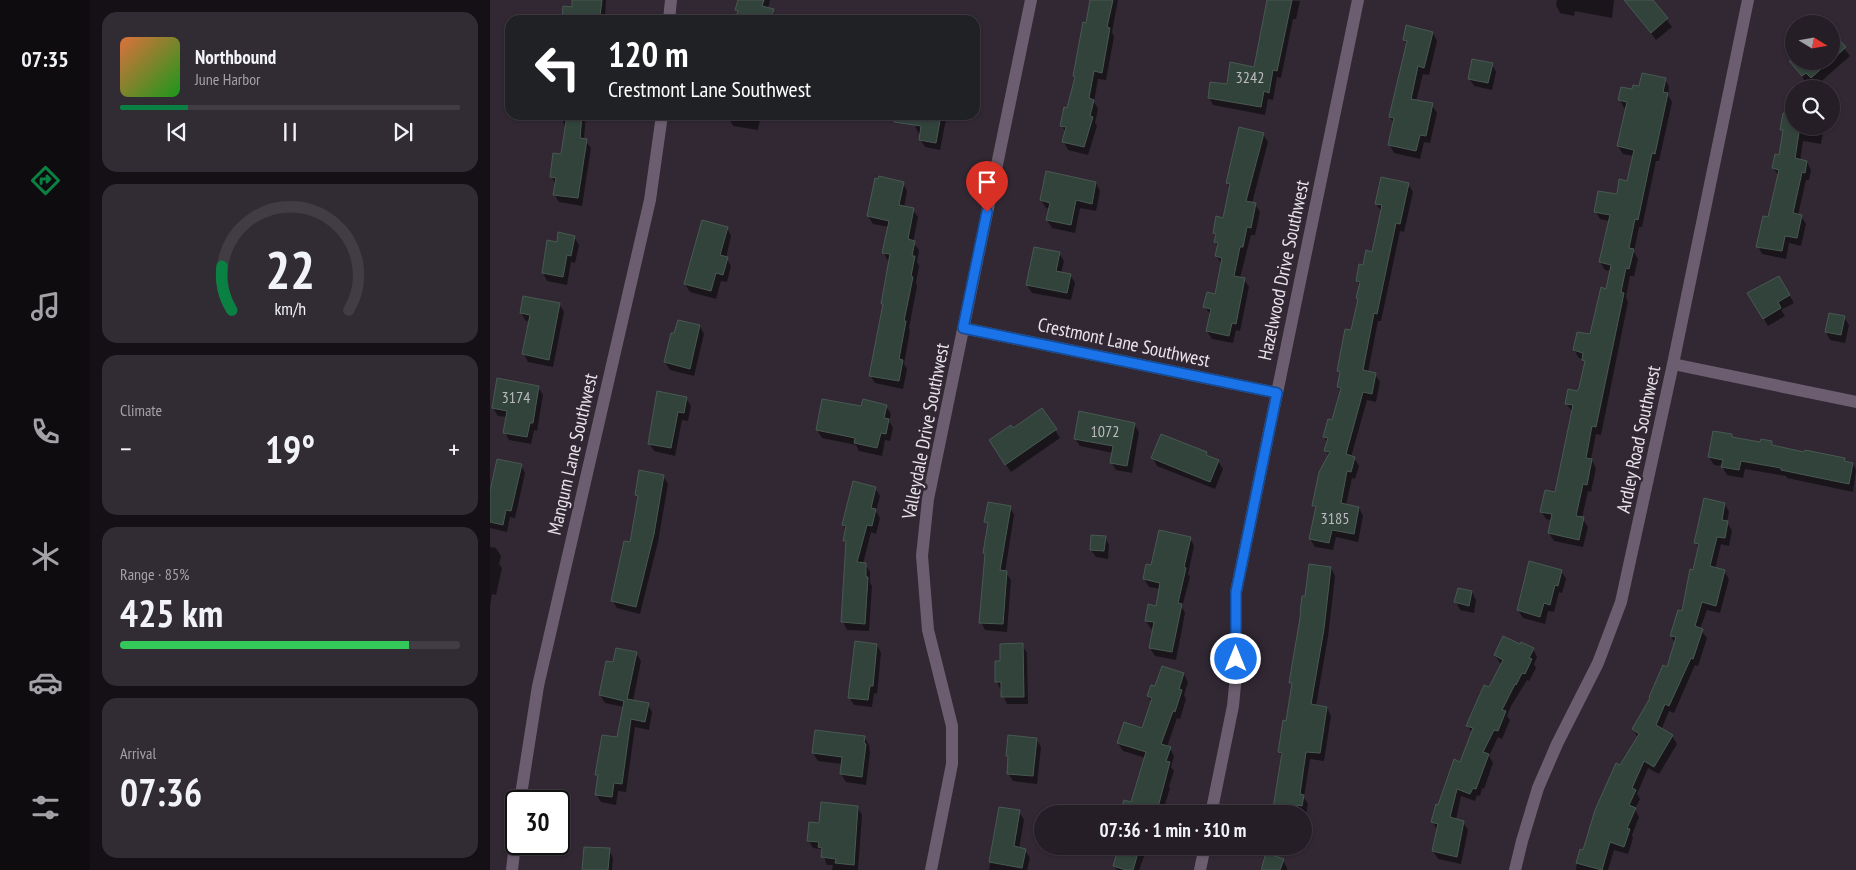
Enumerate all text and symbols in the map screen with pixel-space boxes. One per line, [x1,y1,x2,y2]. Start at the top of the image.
north arrow [1785,15,1840,70]
map controls [1785,15,1840,135]
text: 120 m [608,31,689,77]
icon: left [525,35,590,100]
text: 07:35 [21,45,69,73]
text: Northbound [195,45,276,69]
house number: 3242 [1236,67,1264,87]
text: June Harbor [195,69,260,89]
text: Crestmont Lane Southwest [608,75,811,103]
button: search [1785,80,1840,135]
icon: previous [163,118,191,146]
icon: pause [276,118,304,146]
icon: next [389,118,417,146]
pin [966,161,1008,212]
icon: directions [28,163,63,198]
icon: arrive [973,168,1001,196]
street label: Hazelwood Drive Southwest [1252,177,1314,362]
text: 22 [265,236,315,303]
icon: music [28,289,63,324]
text: km/h [274,297,306,320]
street label: Crestmont Lane Southwest [1036,312,1213,372]
street label: Valleydale Drive Southwest [896,340,954,522]
street label: Ardley Road Southwest [1611,362,1666,515]
street label: Mangum Lane Southwest [542,370,602,537]
house number: 3174 [502,387,530,407]
text: Climate [120,400,162,420]
icon: phone [28,414,63,449]
house number: 1072 [1091,421,1119,441]
text: 19° [265,424,315,473]
text: − [120,430,132,467]
text: + [448,430,460,467]
house number: 3185 [1321,508,1349,528]
icon: climate [28,539,63,574]
text: Range · 85% [120,564,189,584]
text: 425 km [120,588,223,637]
position arrow [1209,632,1261,684]
icon: car [28,665,63,700]
text: Arrival [120,743,156,763]
text: 07:36 [120,767,202,816]
icon: filters [28,790,63,825]
speed limit sign: 30 [505,790,570,855]
text: 07:36 · 1 min · 310 m [1100,818,1246,842]

